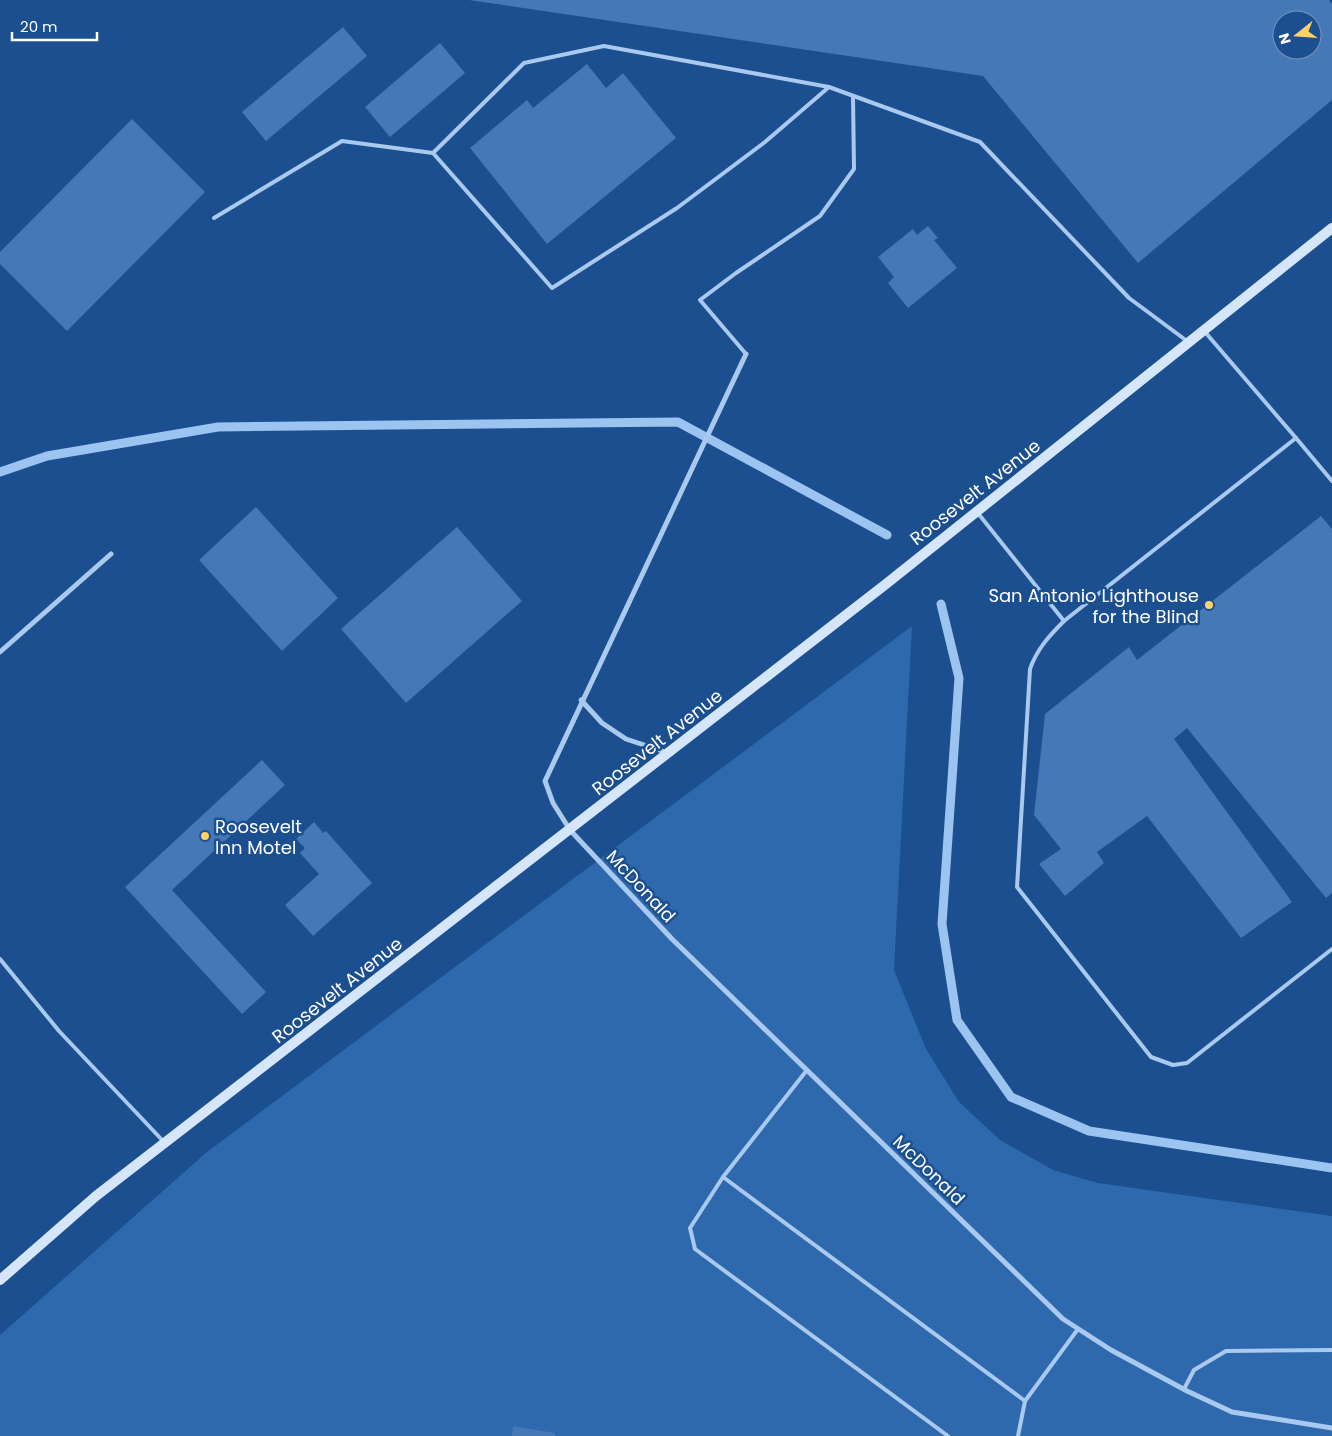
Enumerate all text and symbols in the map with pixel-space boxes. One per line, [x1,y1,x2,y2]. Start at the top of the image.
scale bar [12,10,98,42]
north arrow [1272,10,1322,60]
text: 20 m [20,16,58,37]
text: N [1273,31,1296,47]
street label: Roosevelt Avenue [905,433,1045,551]
place label: San Antonio Lighthouse for the Blind [988,583,1199,629]
marker: San Antonio Lighthouse for the Blind [1203,599,1215,611]
street label: Roosevelt Avenue [587,683,727,801]
place label: Roosevelt Inn Motel [215,814,302,860]
marker: Roosevelt Inn Motel [199,830,211,842]
street label: McDonald [601,844,681,928]
street label: Roosevelt Avenue [267,931,407,1049]
street label: McDonald [888,1129,970,1211]

